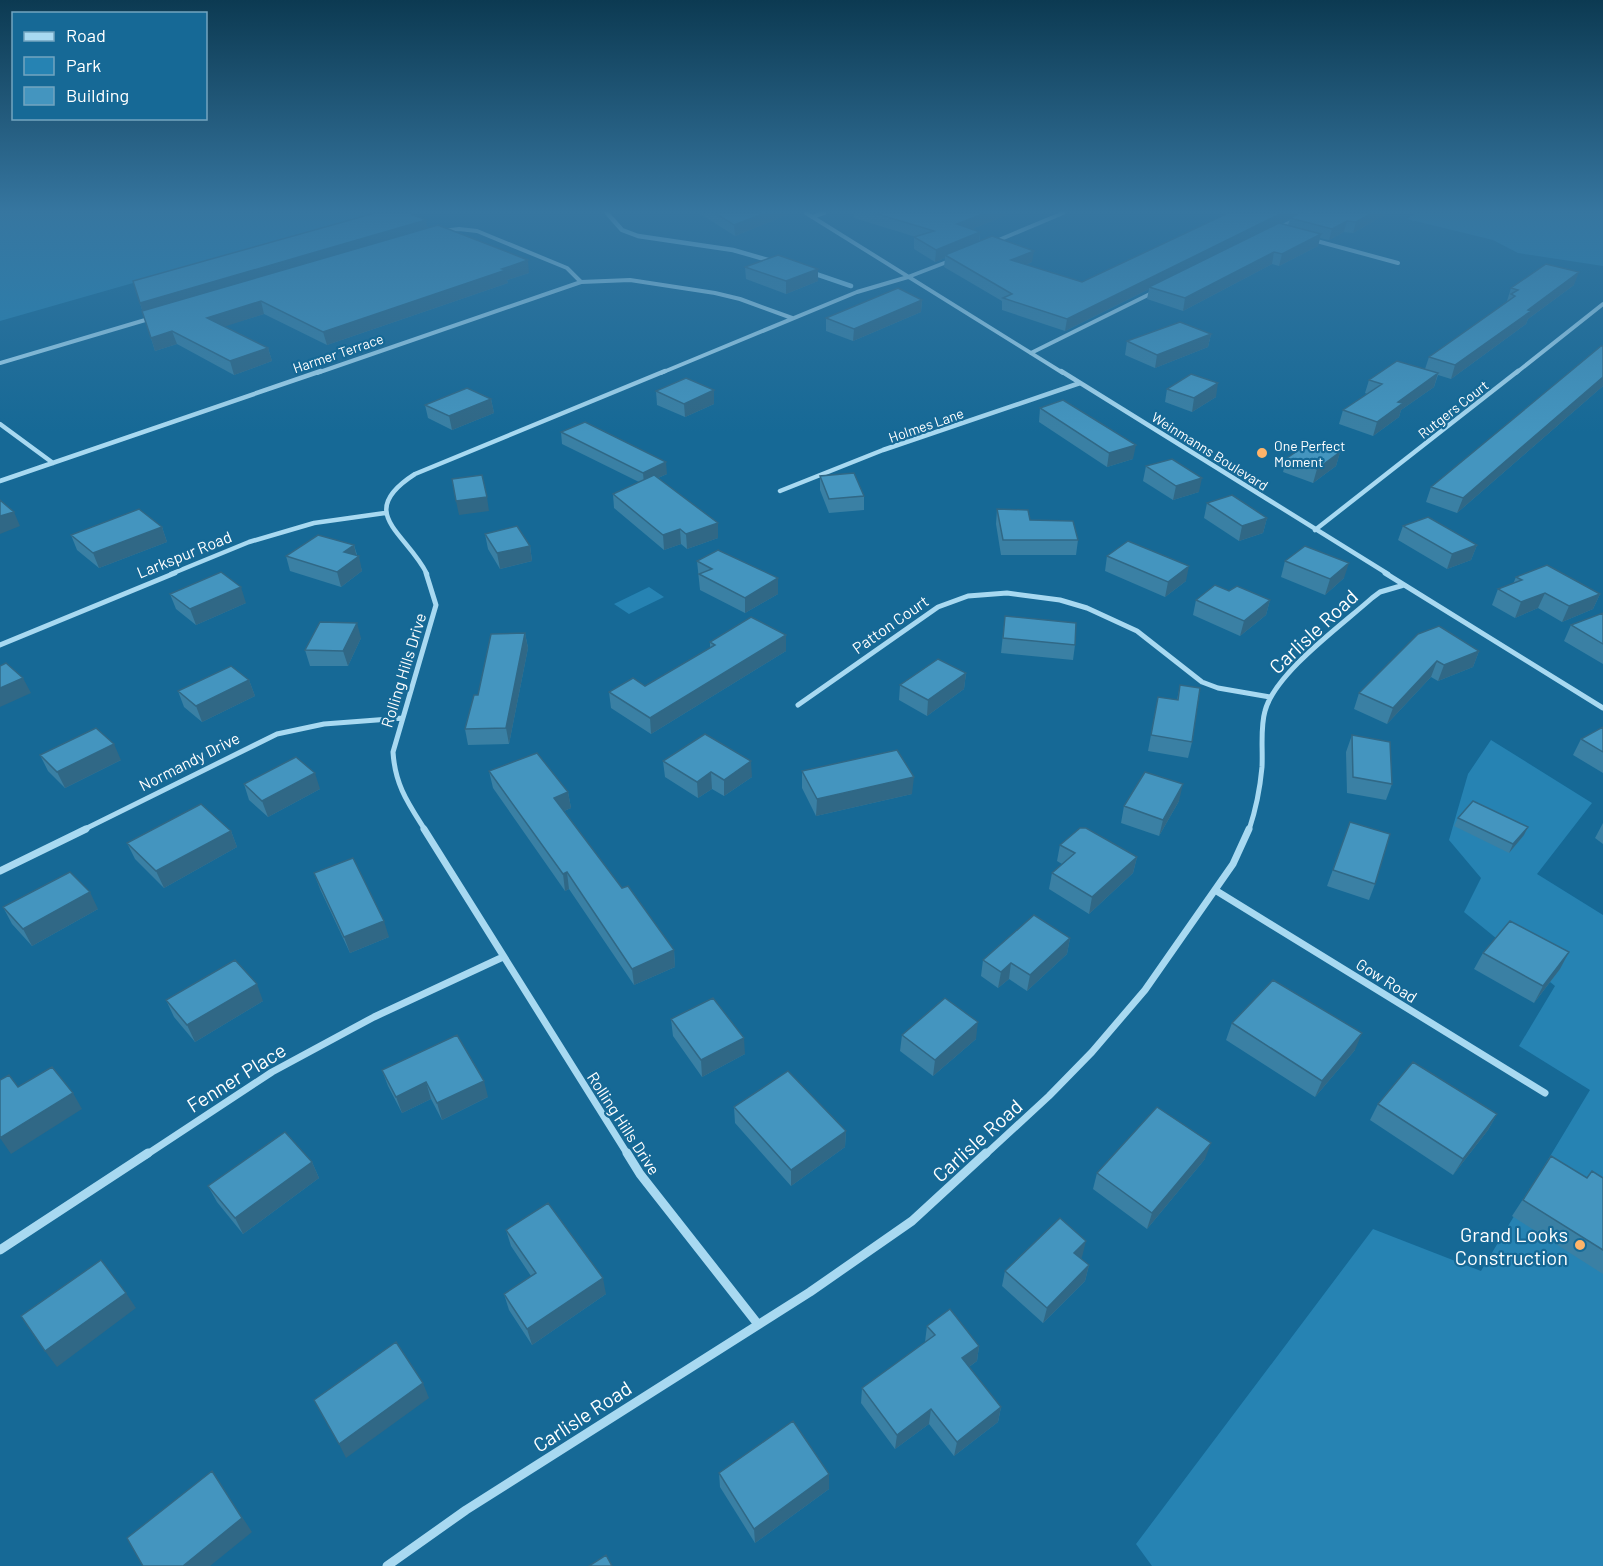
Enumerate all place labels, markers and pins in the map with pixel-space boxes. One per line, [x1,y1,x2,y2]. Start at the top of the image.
place label: One Perfect Moment [1274,437,1345,470]
marker: One Perfect Moment [1255,446,1269,460]
place label: Grand Looks Construction [1455,1222,1568,1269]
marker: Grand Looks Construction [1573,1238,1587,1252]

